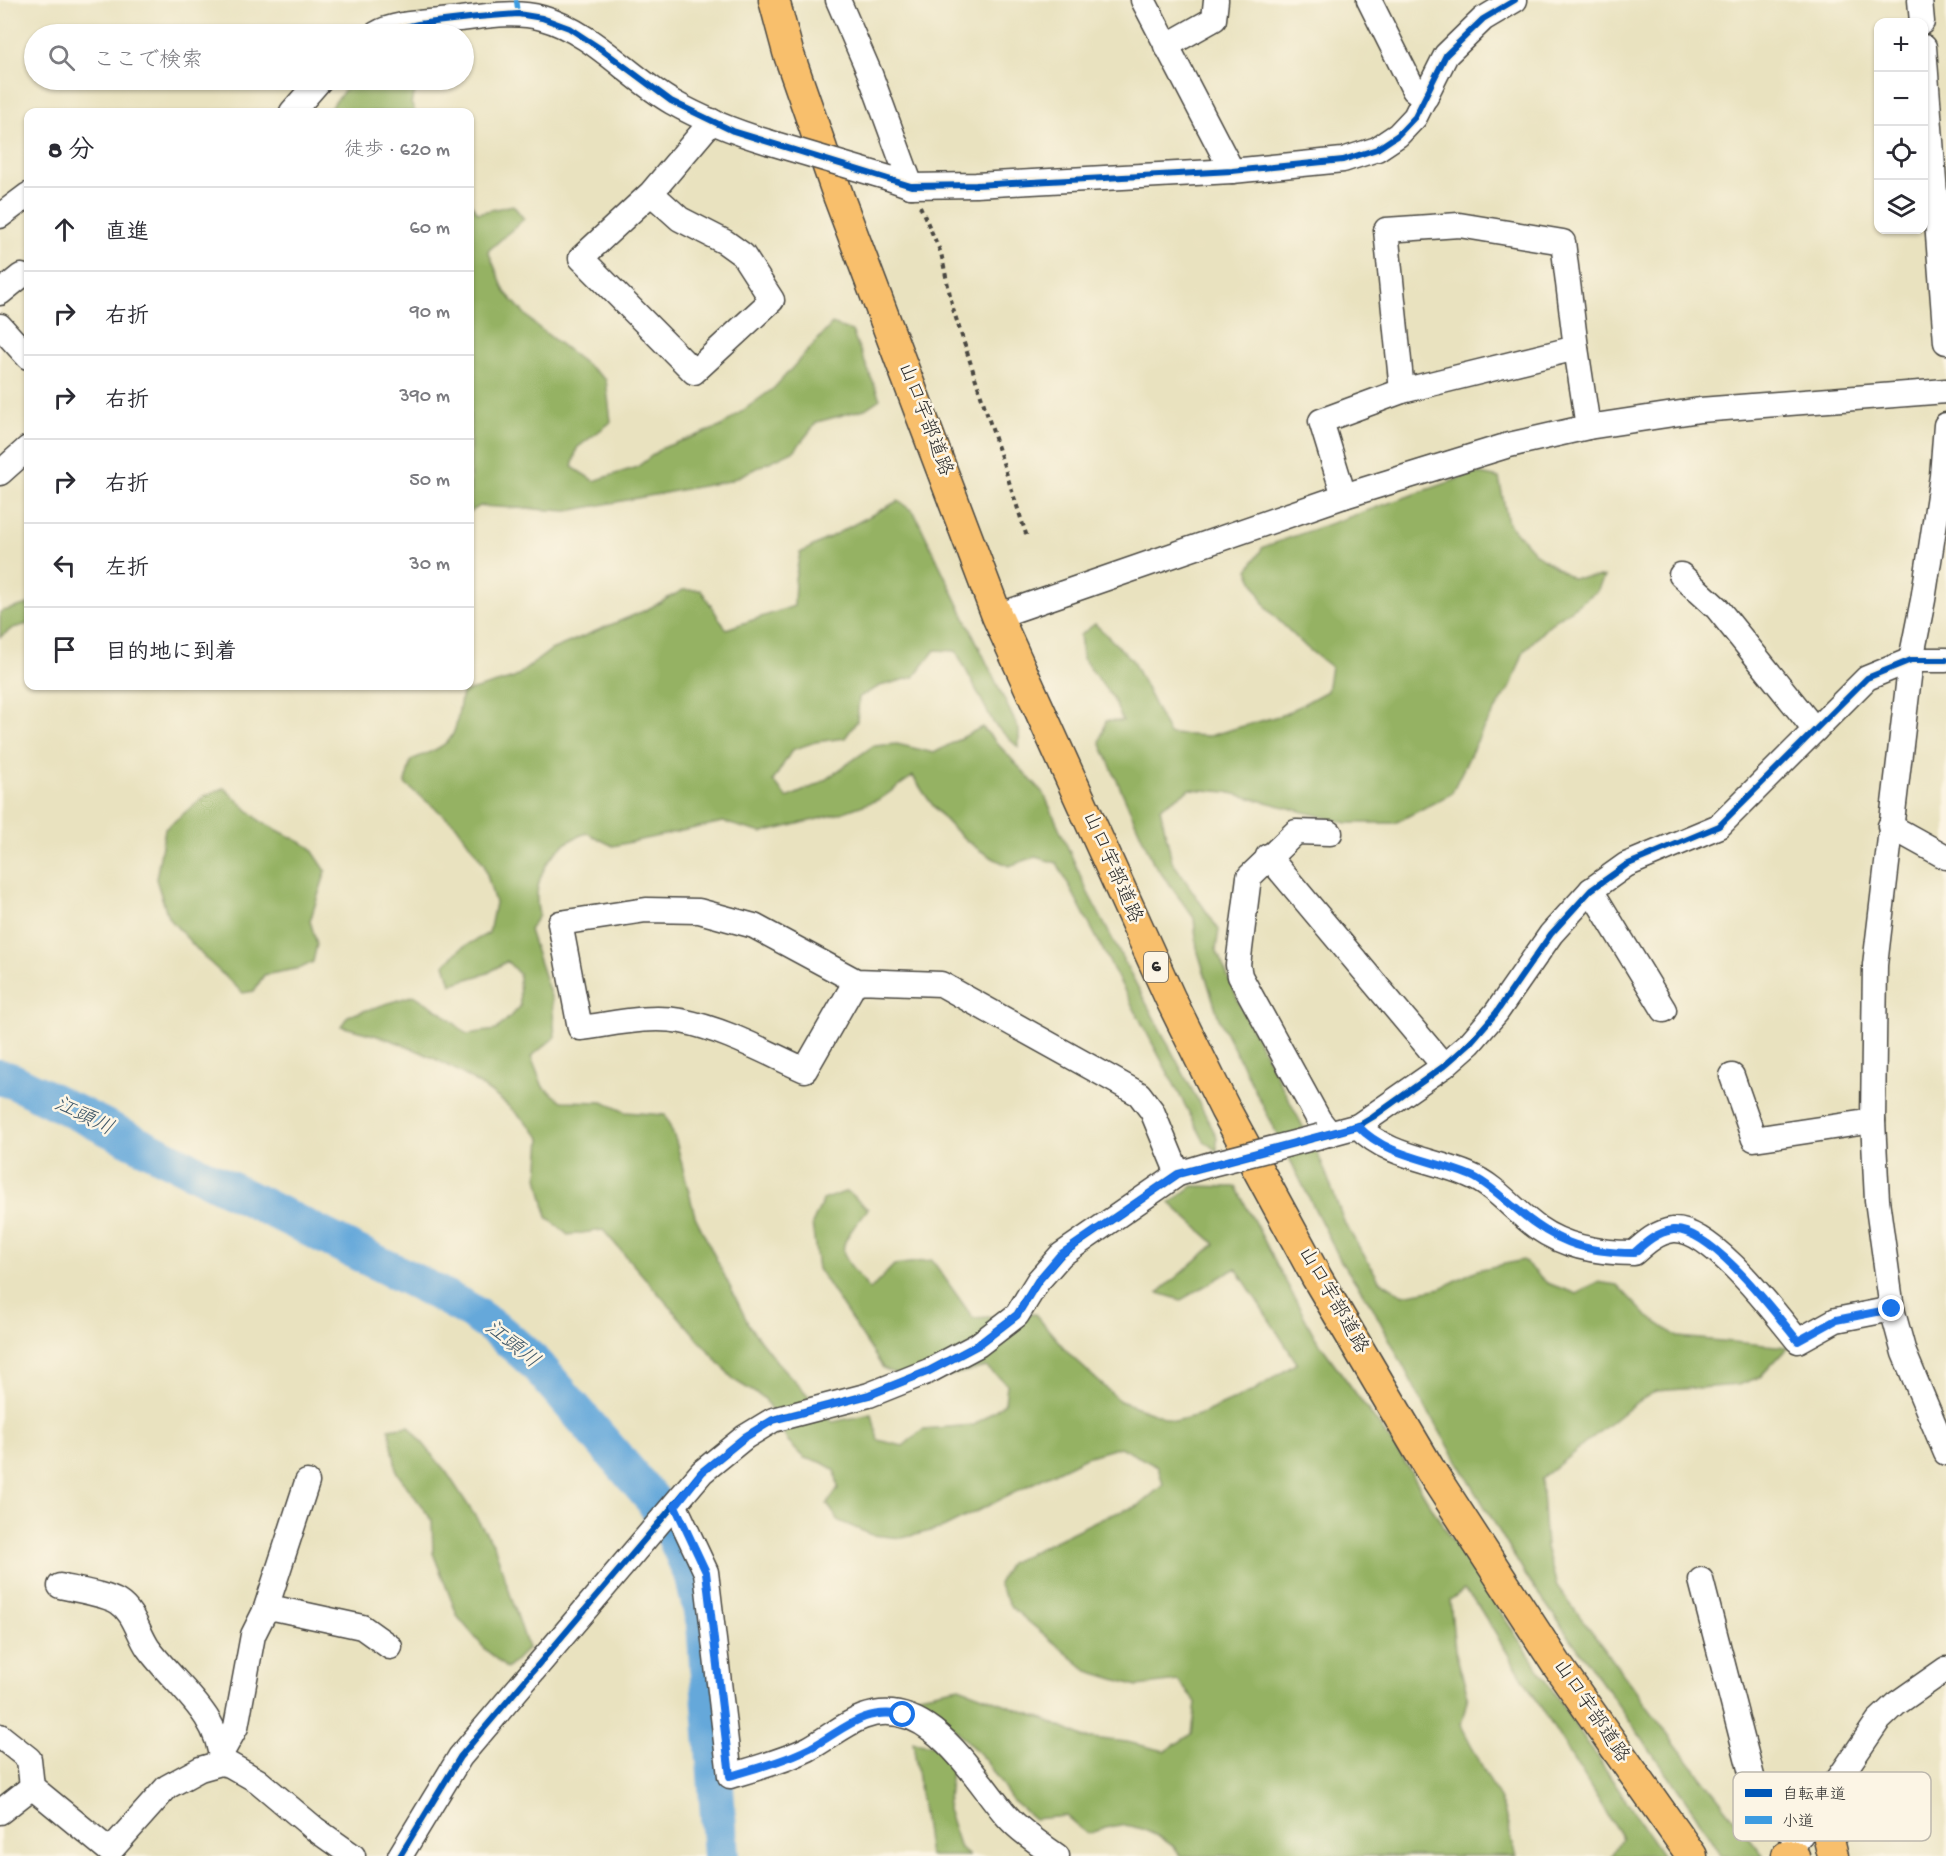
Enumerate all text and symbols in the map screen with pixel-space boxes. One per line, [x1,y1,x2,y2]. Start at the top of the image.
map controls [1874,18,1928,234]
button: + [1874,18,1928,72]
search box [24,24,474,90]
icon: search [45,41,78,74]
text: ここで検索 [93,49,203,75]
button: − [1874,72,1928,126]
button: locate [1874,126,1928,180]
text: 8 分 [48,137,94,168]
text: 徒歩 · 620 m [344,140,450,163]
button: layers [1874,180,1928,234]
icon: ahead [48,213,81,246]
text: 60 m [410,218,450,241]
text: 直進 [105,221,149,247]
icon: right [48,297,81,330]
text: 90 m [410,302,450,325]
text: 右折 [105,305,149,331]
street label: 山口宇部道路 [892,360,957,480]
icon: right [48,381,81,414]
text: 390 m [399,386,450,409]
text: 右折 [105,389,149,415]
icon: right [48,465,81,498]
text: 50 m [409,470,450,493]
text: 右折 [105,473,149,499]
icon: left [48,549,81,582]
text: 30 m [409,554,450,577]
text: 左折 [105,557,149,583]
icon: arrive [48,633,81,666]
text: 目的地に到着 [105,641,237,667]
street label: 山口宇部道路 [1076,808,1147,927]
road number: 6 [1144,952,1168,982]
water label: 江頭川 [49,1092,117,1143]
street label: 山口宇部道路 [1292,1243,1373,1359]
route end [1878,1295,1904,1321]
water label: 江頭川 [479,1316,544,1376]
street label: 山口宇部道路 [1547,1655,1634,1768]
route start [889,1701,915,1727]
legend [1733,1772,1931,1841]
text: 自転車道 [1782,1785,1846,1806]
text: 小道 [1782,1813,1814,1833]

